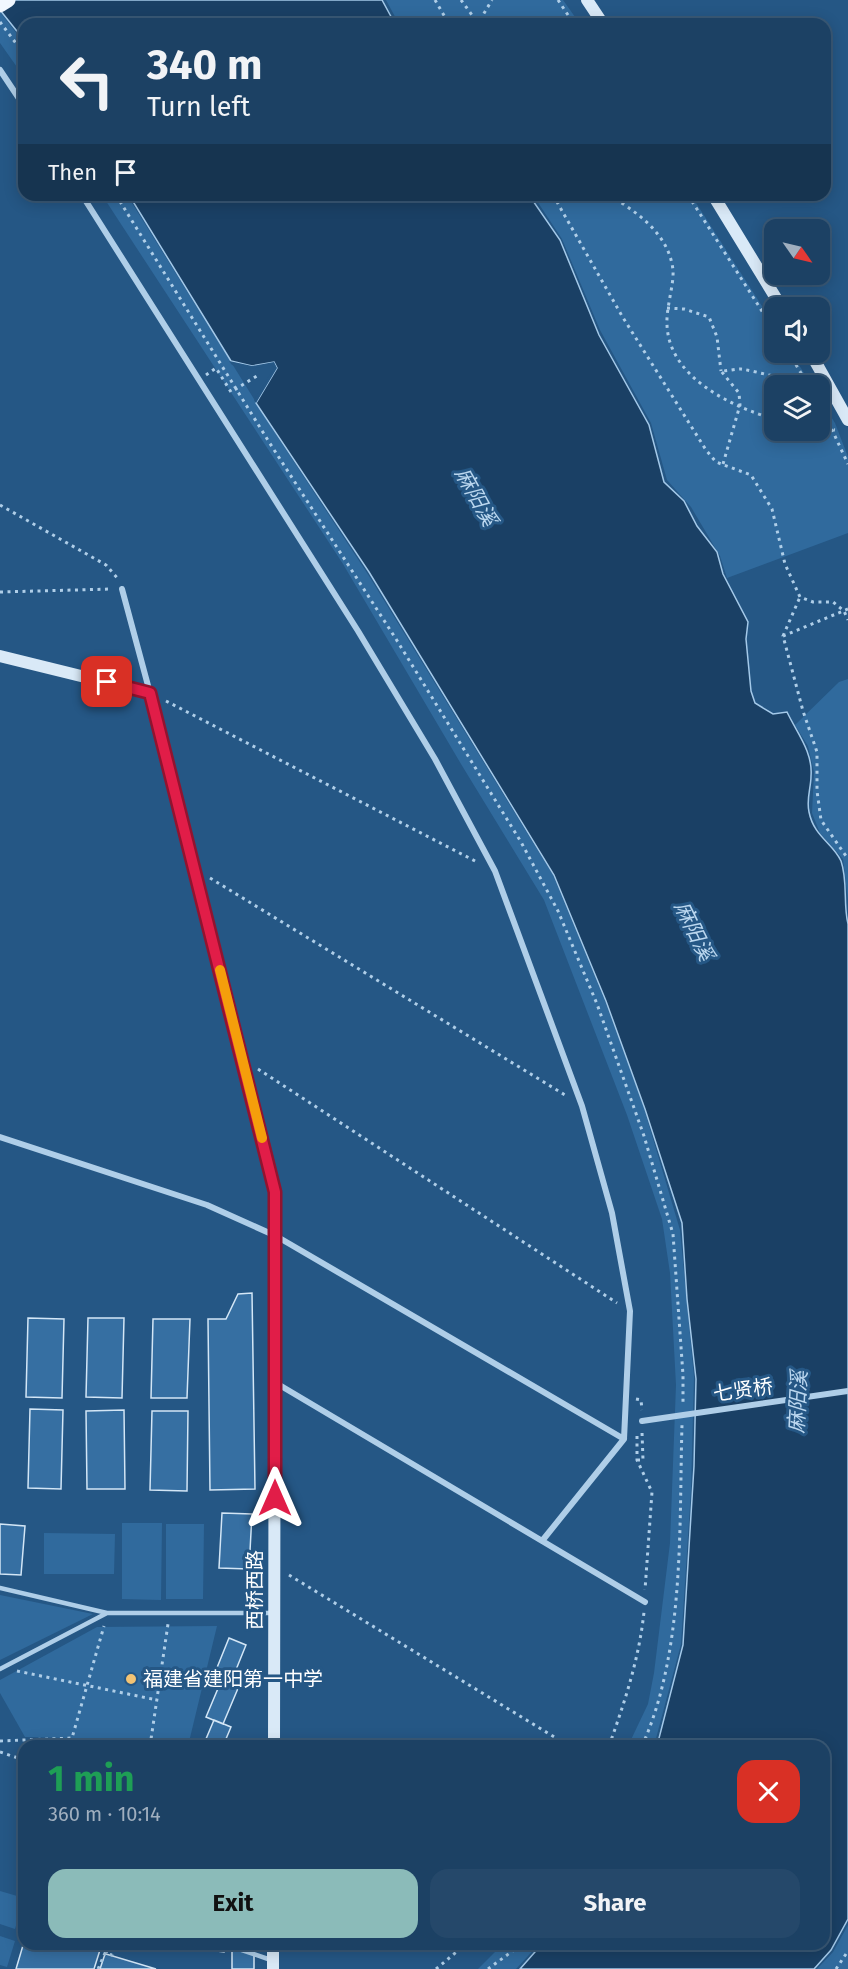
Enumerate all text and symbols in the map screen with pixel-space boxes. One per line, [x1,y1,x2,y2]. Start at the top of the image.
text: 340 m [147,40,263,90]
icon: left [48,42,126,120]
text: Turn left [147,91,250,123]
icon: arrive [109,156,142,189]
text: Then [48,159,97,186]
north arrow [764,219,830,285]
map controls [764,219,830,441]
button: sound [764,297,830,363]
button: layers [764,375,830,441]
water label: 麻阳溪 [449,463,504,533]
pin [81,656,132,707]
icon: arrive [90,665,123,698]
water label: 麻阳溪 [669,897,720,967]
water label: 麻阳溪 [783,1368,813,1434]
street label: 七贤桥 [712,1374,774,1406]
position arrow [243,1466,307,1530]
street label: 西桥西路 [243,1550,267,1630]
place label: 福建省建阳第一中学 [143,1667,323,1691]
marker: 福建省建阳第一中学 [124,1672,138,1686]
text: 1 min [48,1757,135,1801]
button: close [737,1760,800,1823]
text: 360 m · 10:14 [48,1802,161,1826]
button: Exit [48,1869,418,1938]
button: Share [430,1869,800,1938]

